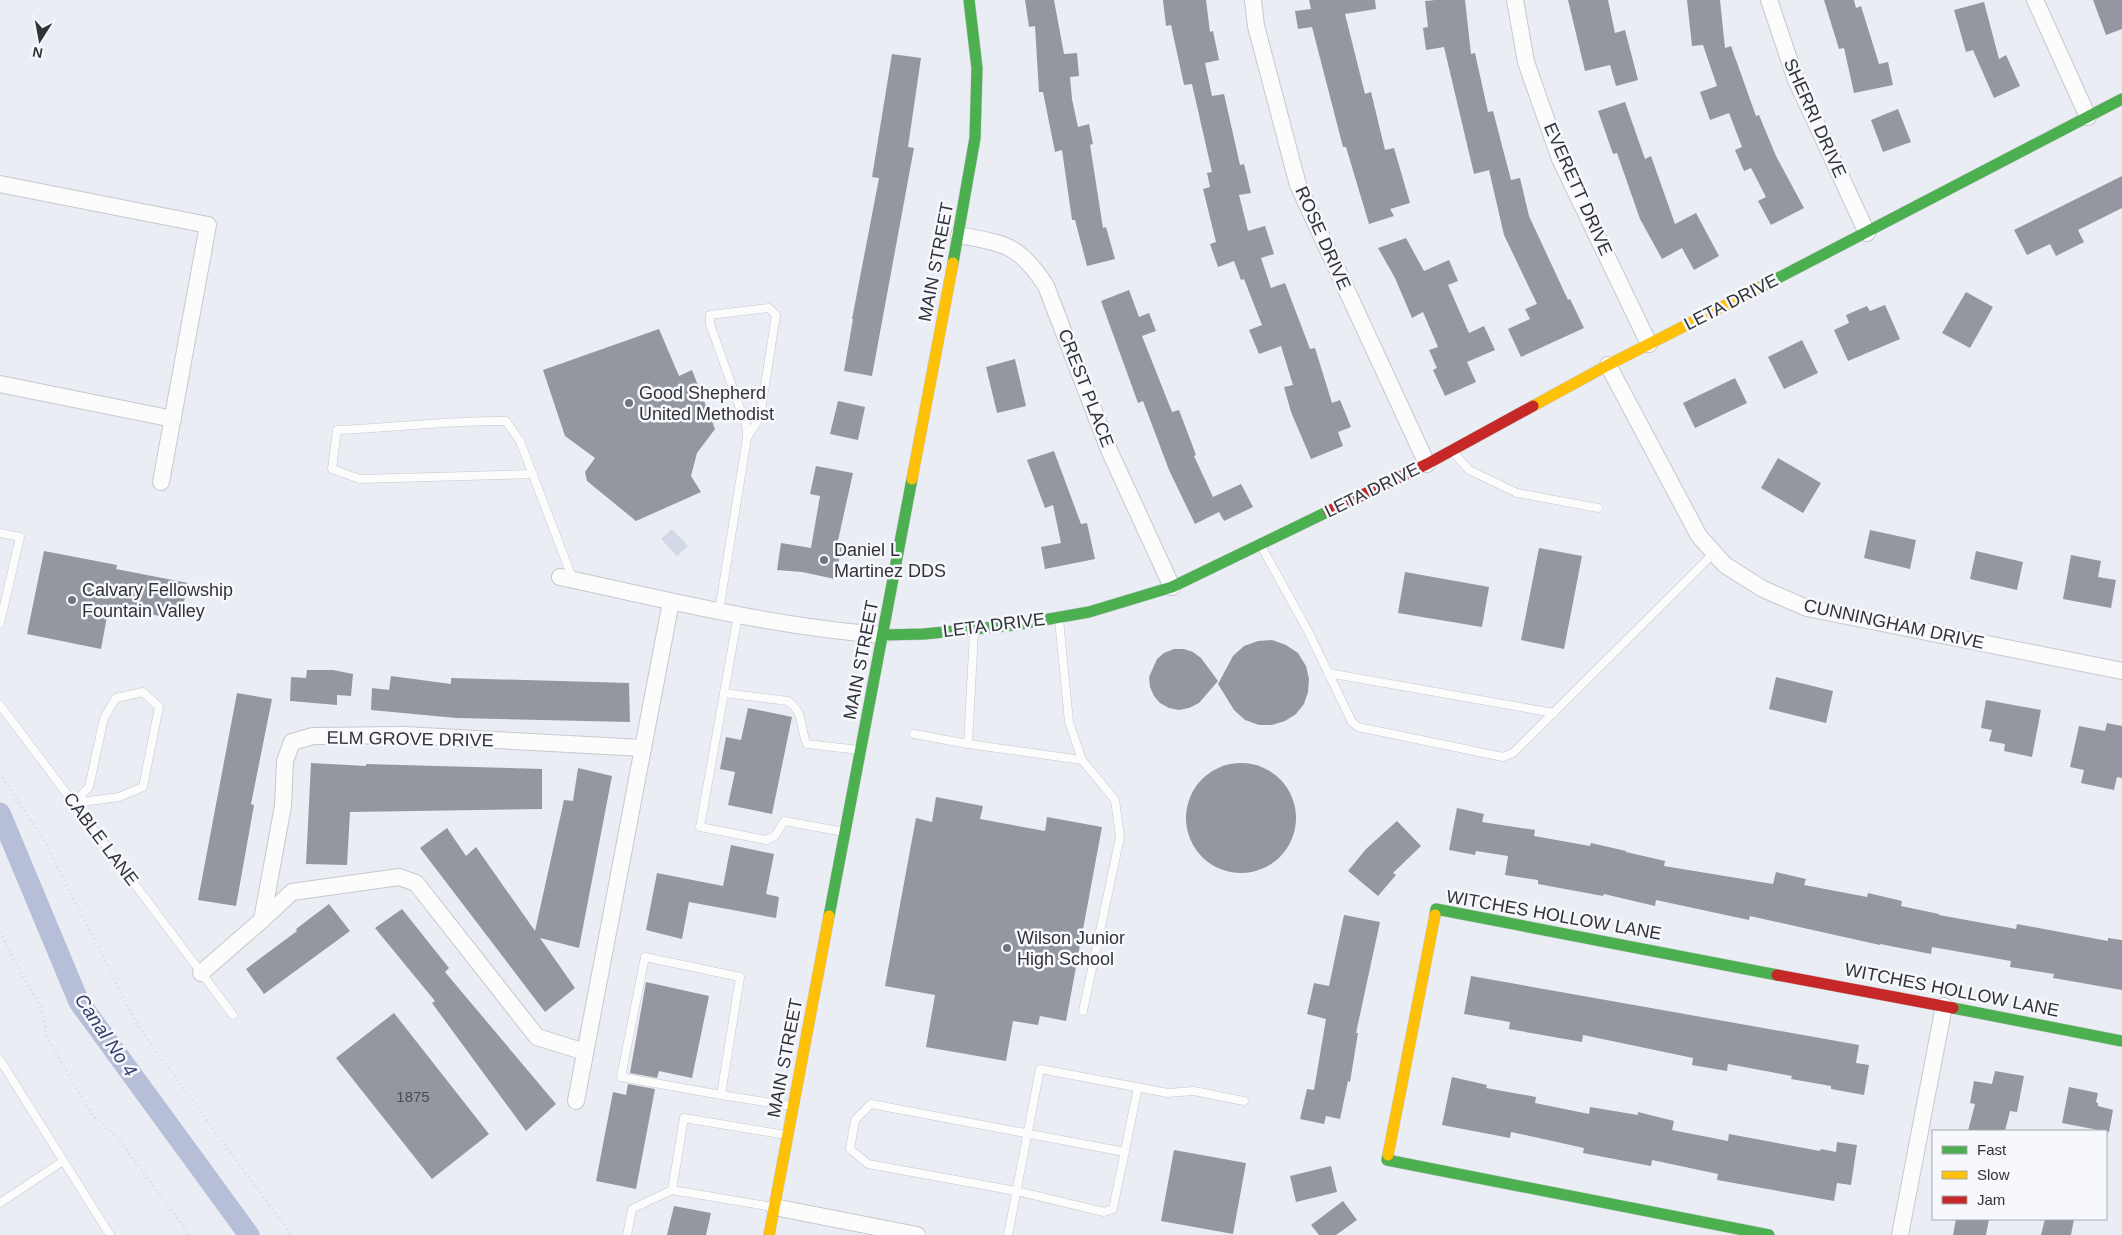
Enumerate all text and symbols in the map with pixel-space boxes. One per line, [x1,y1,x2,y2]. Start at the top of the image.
north arrow [15,15,65,65]
text: N [31,44,44,62]
street label: SHERRI DRIVE [1780,55,1850,181]
street label: EVERETT DRIVE [1540,120,1616,258]
street label: ROSE DRIVE [1291,183,1355,293]
street label: MAIN STREET [915,201,957,323]
street label: LETA DRIVE [1681,270,1781,334]
street label: CREST PLACE [1054,326,1118,450]
place label: Good Shepherd United Methodist [639,383,774,424]
marker: Good Shepherd United Methodist [623,397,635,409]
street label: LETA DRIVE [1321,459,1423,521]
place label: Daniel L Martinez DDS [834,540,946,581]
marker: Daniel L Martinez DDS [818,554,830,566]
place label: Calvary Fellowship Fountain Valley [82,580,233,621]
marker: Calvary Fellowship Fountain Valley [66,594,78,606]
street label: CUNNINGHAM DRIVE [1802,595,1986,653]
street label: MAIN STREET [840,599,882,721]
street label: LETA DRIVE [942,609,1046,641]
street label: ELM GROVE DRIVE [326,728,494,750]
street label: CABLE LANE [60,789,142,889]
street label: WITCHES HOLLOW LANE [1445,886,1663,944]
place label: Wilson Junior High School [1017,928,1125,969]
marker: Wilson Junior High School [1001,942,1013,954]
street label: WITCHES HOLLOW LANE [1843,959,2061,1021]
water label: Canal No 4 [71,990,141,1080]
street label: MAIN STREET [764,997,806,1119]
house number: 1875 [396,1088,430,1105]
legend [1932,1130,2107,1220]
text: Fast [1977,1141,2007,1158]
text: Slow [1977,1166,2010,1183]
text: Jam [1977,1191,2005,1208]

